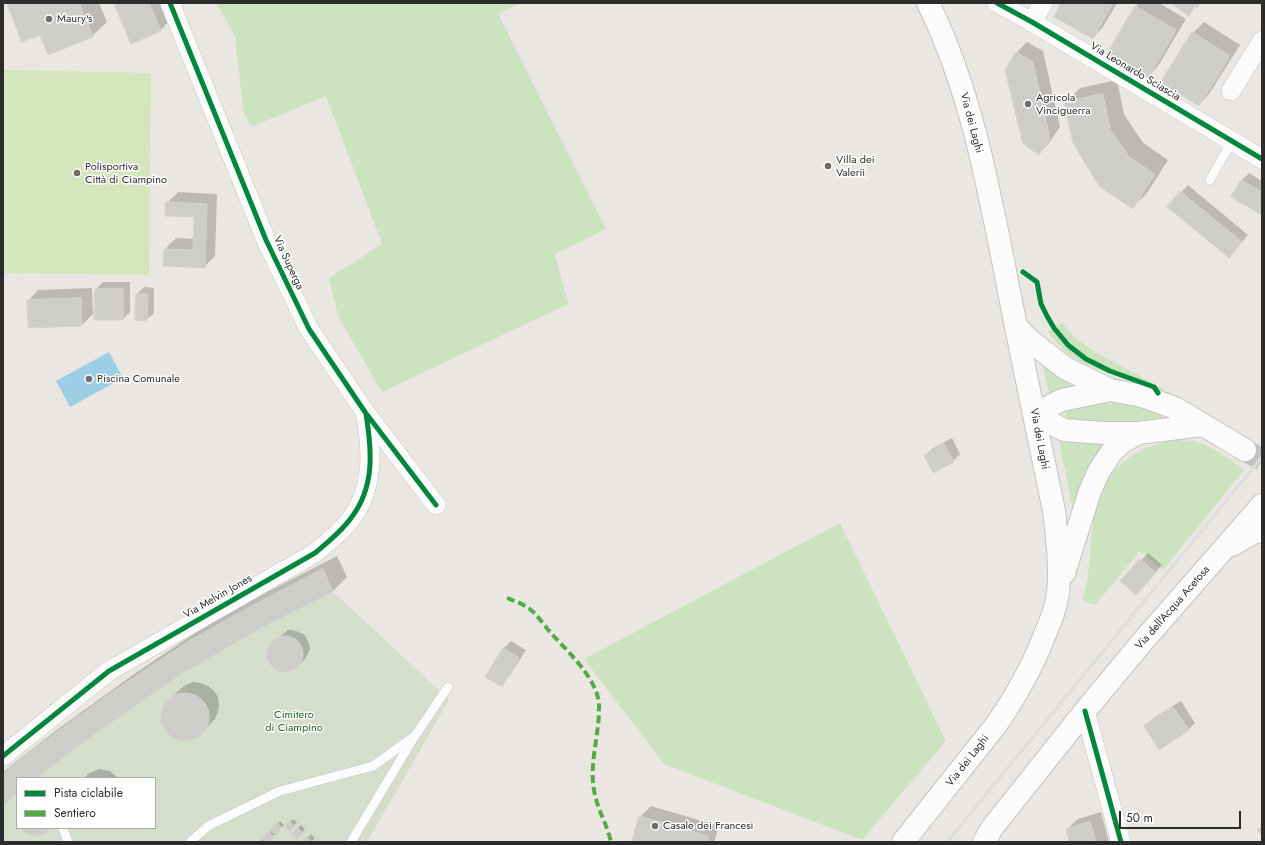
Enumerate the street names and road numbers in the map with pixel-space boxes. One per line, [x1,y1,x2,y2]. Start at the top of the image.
street label: Via Leonardo Sciascia [1087,40,1183,104]
street label: Via dei Laghi [957,91,985,155]
street label: Via Superga [270,234,306,292]
street label: Via dei Laghi [1027,407,1051,471]
street label: Via dell'Acqua Acetosa [1133,563,1213,653]
street label: Via Melvin Jones [181,572,255,622]
street label: Via dei Laghi [944,733,992,789]

